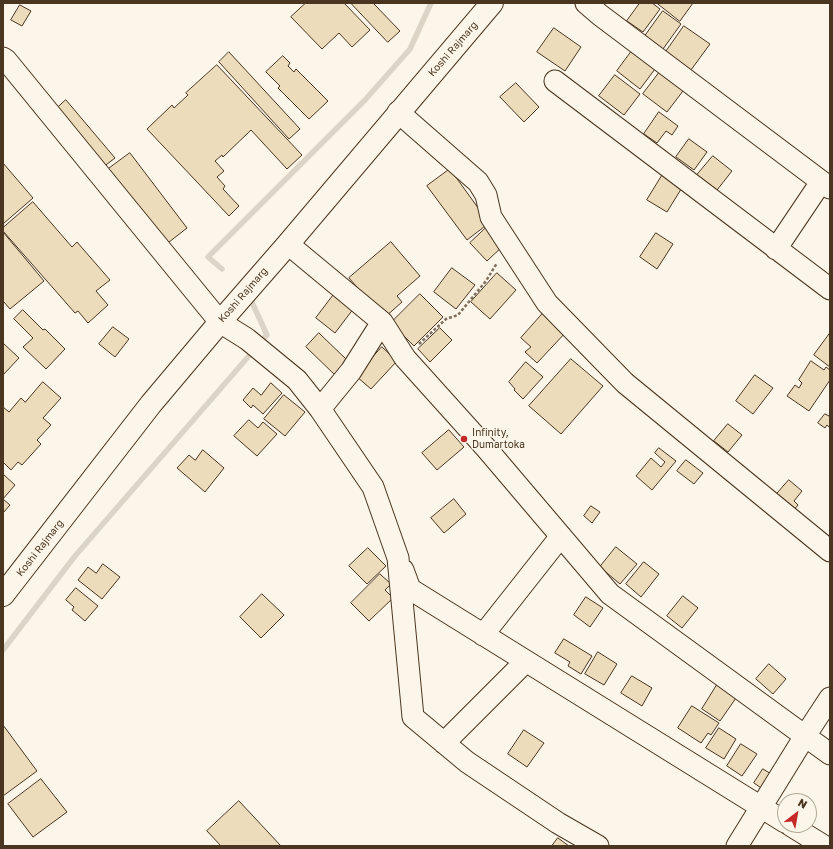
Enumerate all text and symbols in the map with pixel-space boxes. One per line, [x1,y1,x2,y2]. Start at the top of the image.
street label: Koshi Rajmarg [426,19,480,79]
street label: Koshi Rajmarg [216,265,270,325]
place label: Infinity, Dumartoka [472,427,525,450]
marker: Infinity, Dumartoka [459,434,469,444]
street label: Koshi Rajmarg [14,517,66,579]
north arrow [777,793,817,833]
text: N [796,795,810,811]

